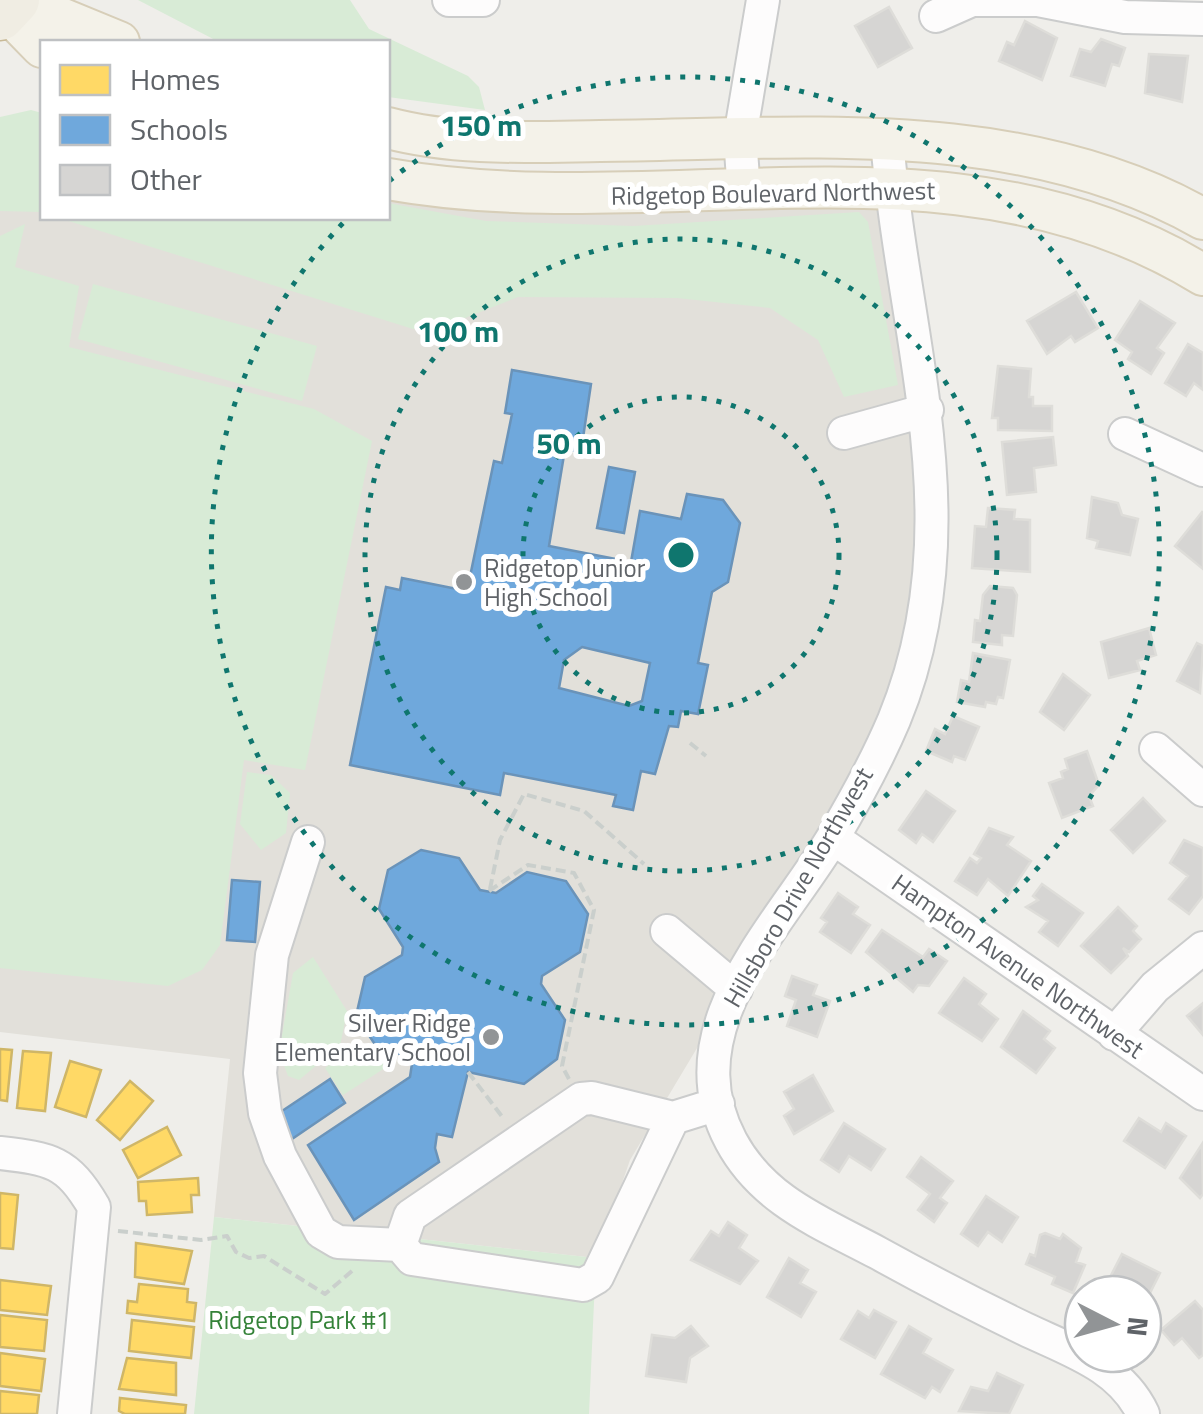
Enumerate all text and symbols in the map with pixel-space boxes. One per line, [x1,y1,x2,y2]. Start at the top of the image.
legend [40,40,390,220]
text: Homes [130,56,220,102]
text: 150 m [440,102,522,148]
text: Schools [130,106,228,152]
text: Other [130,156,202,202]
street label: Ridgetop Boulevard Northwest [611,171,936,215]
text: 100 m [417,308,499,354]
text: 50 m [536,420,602,466]
centre of rings [663,537,699,573]
place label: Ridgetop Junior High School [484,549,646,616]
marker: Ridgetop Junior High School [453,571,475,593]
street label: Hillsboro Drive Northwest [714,760,883,1014]
street label: Hampton Avenue Northwest [884,864,1152,1068]
place label: Silver Ridge Elementary School [274,1004,471,1071]
marker: Silver Ridge Elementary School [480,1026,502,1048]
north arrow [1063,1274,1163,1374]
park label: Ridgetop Park #1 [208,1301,390,1339]
text: N [1116,1315,1161,1339]

